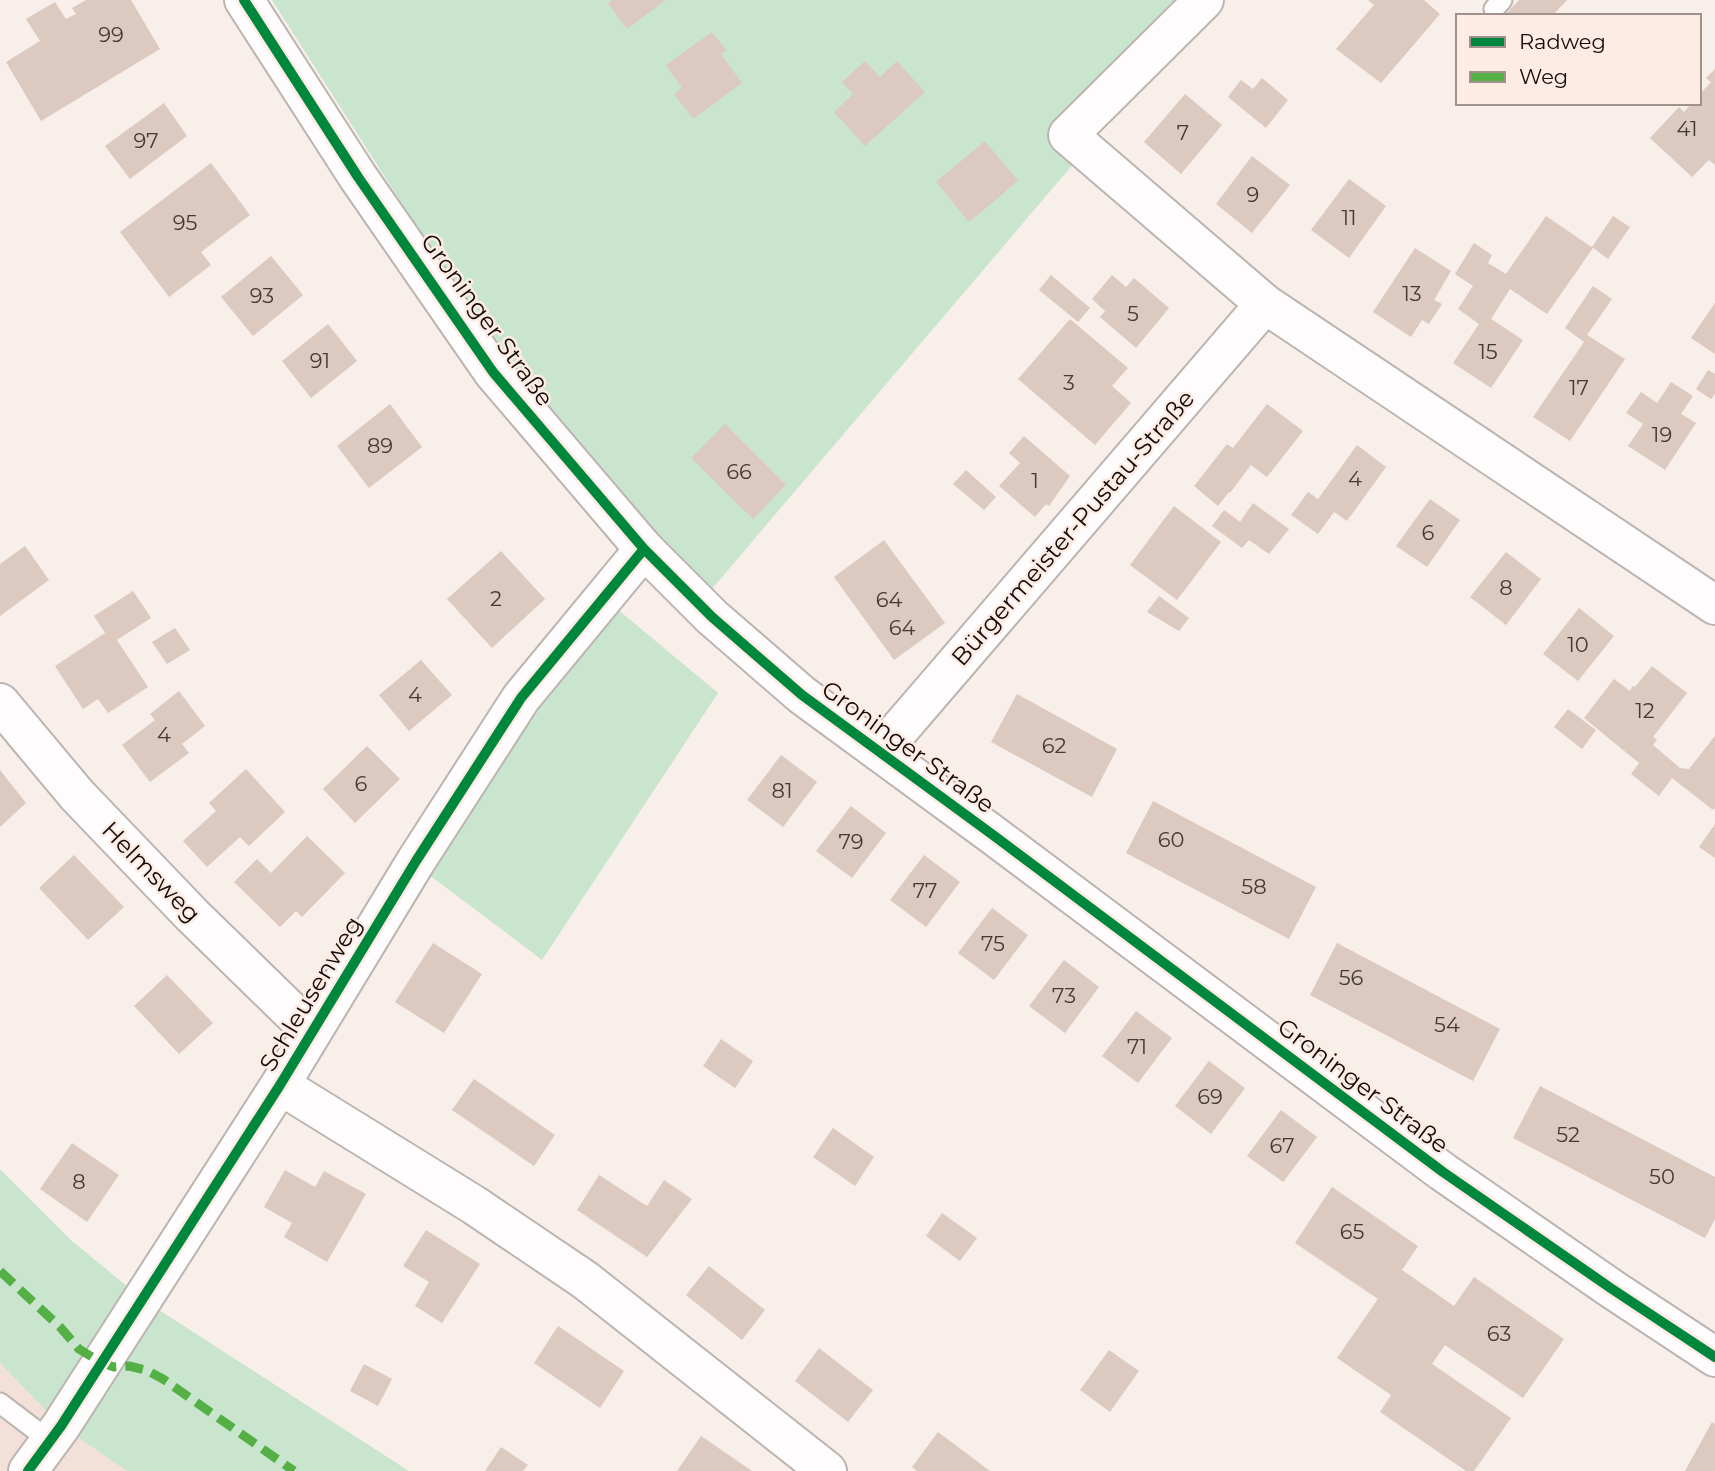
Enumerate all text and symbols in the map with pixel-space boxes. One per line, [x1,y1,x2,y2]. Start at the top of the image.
legend [1456,14,1701,105]
house number: 99 [98,22,124,47]
text: Radweg [1519,29,1606,54]
text: Weg [1519,64,1568,89]
house number: 41 [1677,116,1697,141]
house number: 7 [1177,120,1189,145]
house number: 97 [134,128,159,153]
house number: 9 [1247,182,1259,207]
house number: 11 [1341,205,1357,230]
house number: 95 [173,210,197,235]
street label: Groninger Straße [415,228,560,412]
house number: 13 [1402,281,1422,306]
house number: 93 [250,283,274,308]
house number: 5 [1127,301,1139,326]
house number: 15 [1478,339,1498,364]
house number: 91 [310,348,330,373]
house number: 3 [1063,370,1075,395]
house number: 17 [1569,375,1589,400]
street label: Bürgermeister-Pustau-Straße [945,384,1200,671]
house number: 19 [1652,422,1672,447]
house number: 89 [367,433,393,458]
house number: 66 [726,459,752,484]
house number: 4 [1348,466,1362,491]
house number: 1 [1031,468,1039,493]
house number: 6 [1422,520,1435,545]
house number: 8 [1499,575,1513,600]
house number: 2 [490,586,502,611]
house number: 64 [876,587,902,612]
house number: 64 [889,615,915,640]
house number: 10 [1567,632,1589,657]
street label: Groninger Straße [816,674,1000,819]
house number: 4 [408,682,422,707]
house number: 12 [1635,698,1655,723]
house number: 4 [157,722,171,747]
house number: 62 [1042,733,1066,758]
house number: 6 [355,771,368,796]
house number: 81 [772,778,792,803]
street label: Helmsweg [96,815,207,928]
house number: 60 [1158,827,1184,852]
house number: 79 [838,829,864,854]
house number: 58 [1241,874,1267,899]
house number: 77 [913,878,937,903]
street label: Schleusenweg [253,911,368,1076]
house number: 75 [981,931,1005,956]
house number: 56 [1339,965,1364,990]
house number: 73 [1052,983,1076,1008]
street label: Groninger Straße [1272,1012,1454,1159]
house number: 54 [1434,1012,1460,1037]
house number: 71 [1127,1034,1147,1059]
house number: 69 [1197,1084,1223,1109]
house number: 52 [1556,1122,1580,1147]
house number: 67 [1270,1133,1295,1158]
house number: 50 [1649,1164,1675,1189]
house number: 8 [72,1169,86,1194]
house number: 65 [1340,1219,1364,1244]
house number: 63 [1487,1321,1511,1346]

